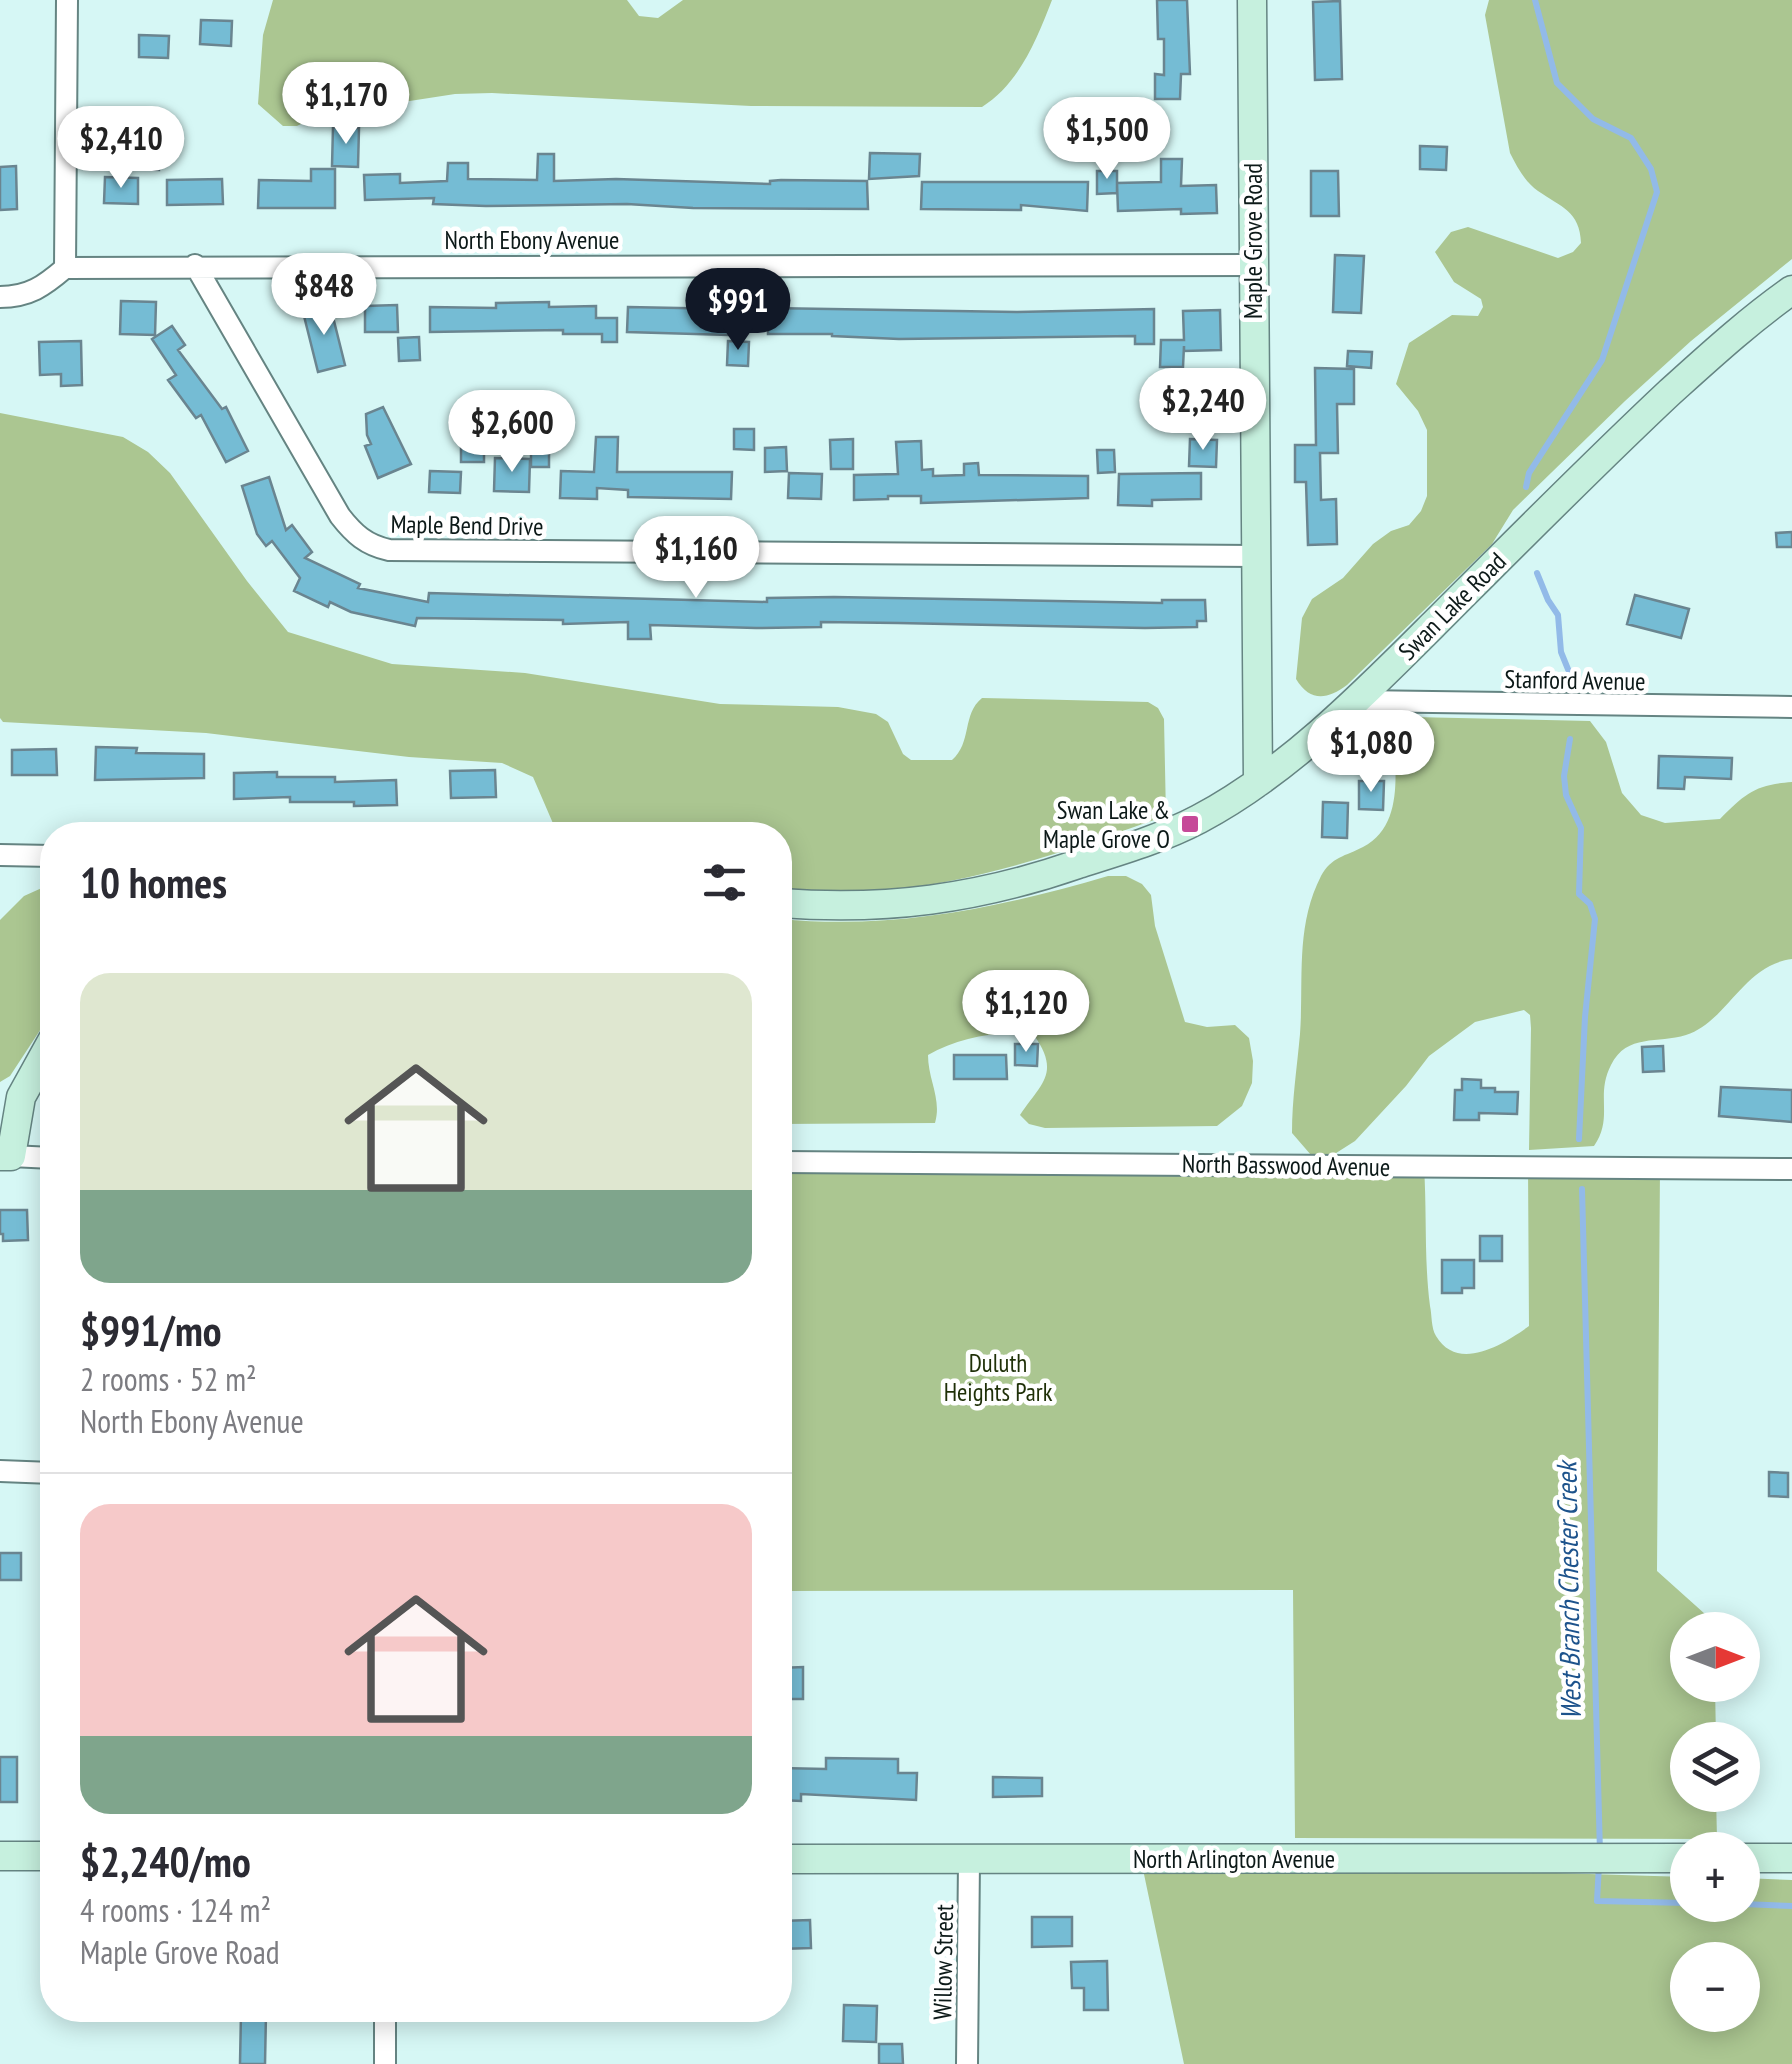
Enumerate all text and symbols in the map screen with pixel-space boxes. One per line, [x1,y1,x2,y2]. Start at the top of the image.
pin: $1,170 [265,62,427,147]
text: $1,170 [304,73,388,115]
pin: $1,500 [1026,97,1188,182]
pin: $2,410 [40,106,202,191]
text: $1,500 [1065,108,1149,150]
text: $2,410 [79,117,163,159]
street label: Maple Grove Road [1237,163,1269,319]
street label: North Ebony Avenue [445,224,619,256]
pin: $848 [265,253,383,338]
text: $848 [293,264,355,306]
pin: $991 [679,268,797,353]
text: $991 [707,279,769,321]
pin: $2,240 [1122,368,1284,453]
text: $2,240 [1161,379,1245,421]
pin: $2,600 [431,390,593,475]
text: $2,600 [470,401,554,443]
street label: Maple Bend Drive [390,508,544,542]
pin: $1,160 [615,516,777,601]
text: $1,160 [654,527,738,569]
street label: Swan Lake Road [1391,545,1513,667]
street label: Stanford Avenue [1504,663,1646,697]
pin: $1,080 [1290,710,1452,795]
text: $1,080 [1329,721,1413,763]
place label: Swan Lake & Maple Grove O [1043,794,1170,855]
marker: Swan Lake & Maple Grove O [1179,813,1201,835]
text: 10 homes [80,855,227,910]
icon: filters [697,855,752,910]
pin: $1,120 [945,970,1107,1055]
text: $1,120 [984,981,1068,1023]
icon: home [326,1038,506,1218]
street label: North Basswood Avenue [1182,1147,1390,1183]
text: $991/mo [80,1303,222,1358]
park label: Duluth Heights Park [944,1347,1053,1408]
text: 2 rooms · 52 m² [80,1358,257,1400]
text: North Ebony Avenue [80,1400,304,1442]
water label: West Branch Chester Creek [1547,1459,1589,1720]
icon: home [326,1569,506,1749]
north arrow [1670,1612,1760,1702]
map controls [1670,1612,1760,2032]
button: layers [1670,1722,1760,1812]
button: + [1670,1832,1760,1922]
text: $2,240/mo [80,1834,251,1889]
street label: North Arlington Avenue [1133,1843,1335,1875]
text: 4 rooms · 124 m² [80,1889,271,1931]
street label: Willow Street [926,1904,960,2020]
text: Maple Grove Road [80,1931,280,1973]
button: − [1670,1942,1760,2032]

